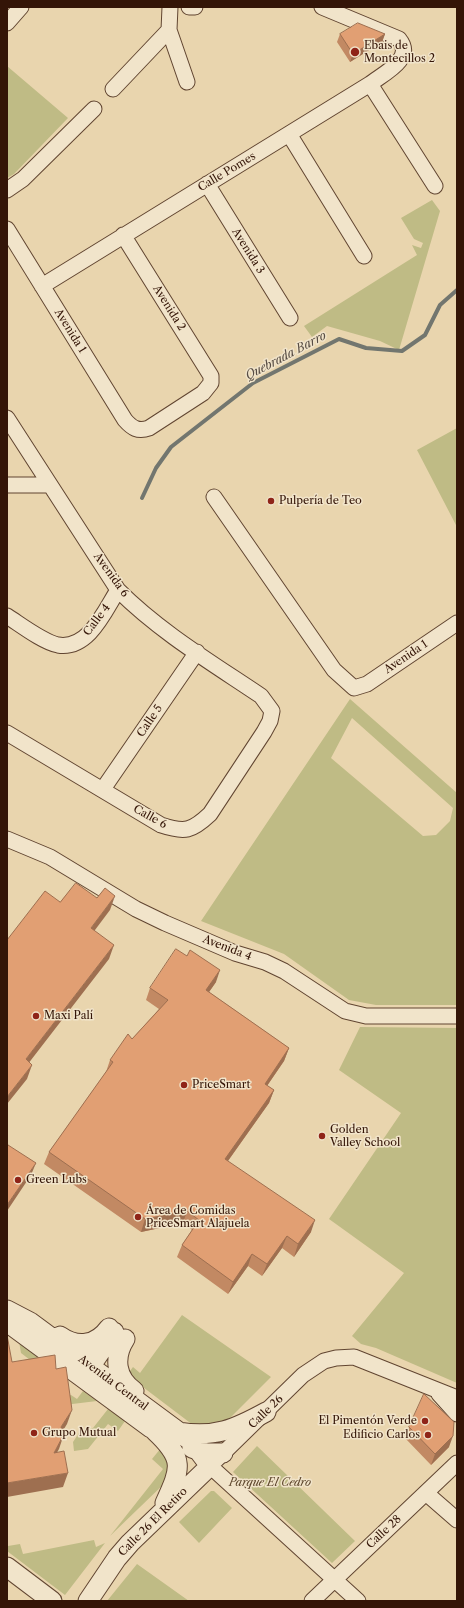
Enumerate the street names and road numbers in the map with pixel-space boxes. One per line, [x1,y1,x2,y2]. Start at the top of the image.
street label: Calle Pomes [196,150,258,194]
street label: Avenida 3 [229,226,267,276]
street label: Avenida 2 [150,283,188,333]
street label: Avenida 1 [51,306,89,356]
street label: Avenida 6 [91,550,131,600]
street label: Calle 4 [81,602,113,638]
street label: Avenida 1 [382,638,430,676]
street label: Calle 5 [134,702,166,740]
street label: Calle 6 [131,802,169,832]
street label: Avenida 4 [201,933,253,963]
street label: Avenida Central [75,1352,151,1414]
street label: Calle 26 [246,1392,286,1432]
street label: Calle 26 El Retiro [116,1485,190,1559]
street label: Calle 28 [364,1513,404,1551]

